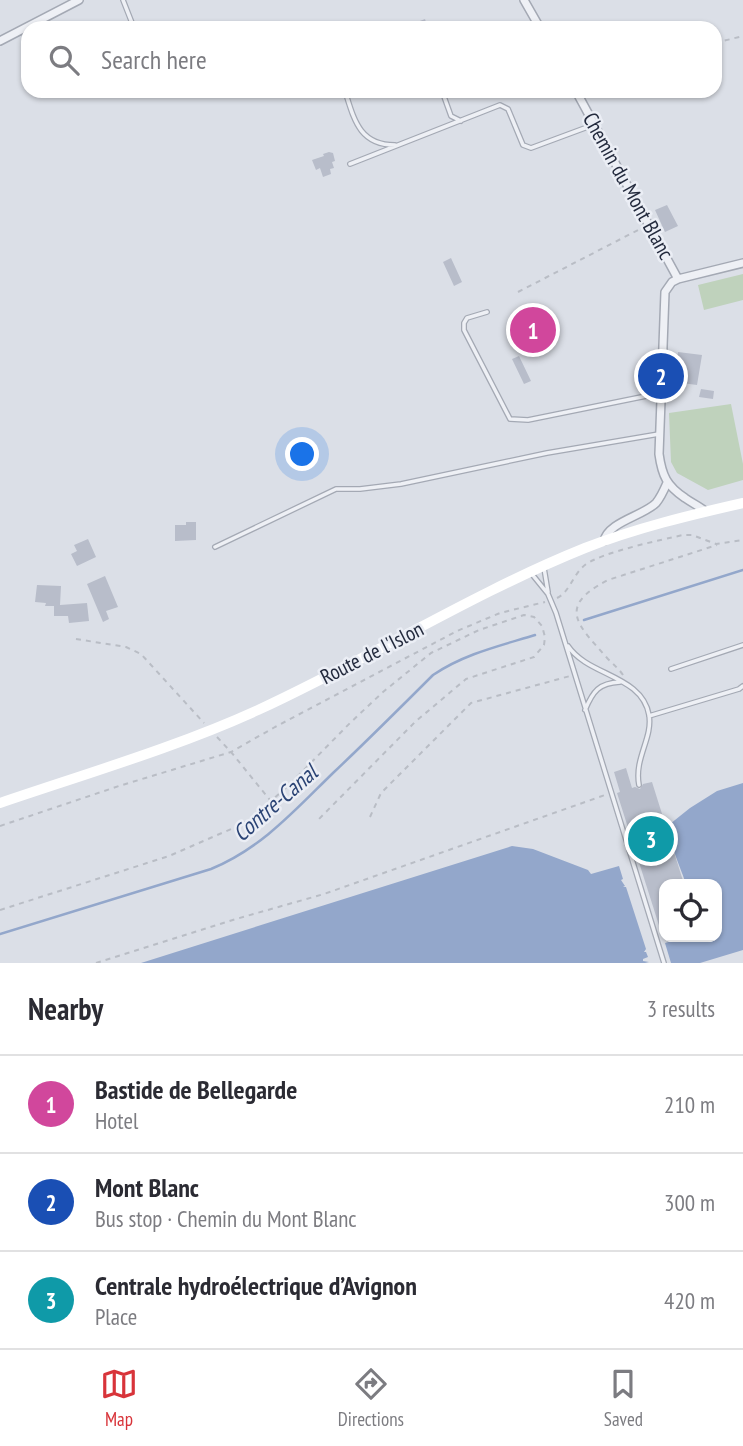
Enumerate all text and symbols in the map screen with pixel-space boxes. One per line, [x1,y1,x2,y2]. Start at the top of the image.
search box [21,21,722,98]
icon: search [45,41,83,79]
text: Search here [101,43,207,76]
street label: Chemin du Mont Blanc [577,108,680,264]
pin: 1 [510,304,556,356]
pin: 2 [638,350,684,402]
your location [285,437,319,471]
street label: Route de l'Islon [316,615,428,690]
water label: Contre-Canal [226,756,325,847]
pin: 3 [628,813,674,865]
map controls [659,879,722,942]
button: locate [659,879,722,942]
text: Nearby [28,989,103,1028]
text: 3 results [647,994,715,1023]
text: Bastide de Bellegarde [95,1073,297,1106]
text: 1 [46,1090,57,1119]
text: 210 m [664,1090,715,1119]
text: Hotel [95,1106,138,1135]
text: Mont Blanc [95,1171,199,1204]
text: 2 [46,1188,57,1217]
text: 300 m [664,1188,715,1217]
text: Bus stop · Chemin du Mont Blanc [95,1204,356,1233]
text: Centrale hydroélectrique d’Avignon [95,1269,417,1302]
text: 3 [46,1286,57,1315]
text: 420 m [664,1286,715,1315]
text: Place [95,1302,137,1331]
tab: Map [100,1365,138,1431]
tab: Directions [338,1365,404,1431]
tab: Saved [604,1365,643,1431]

